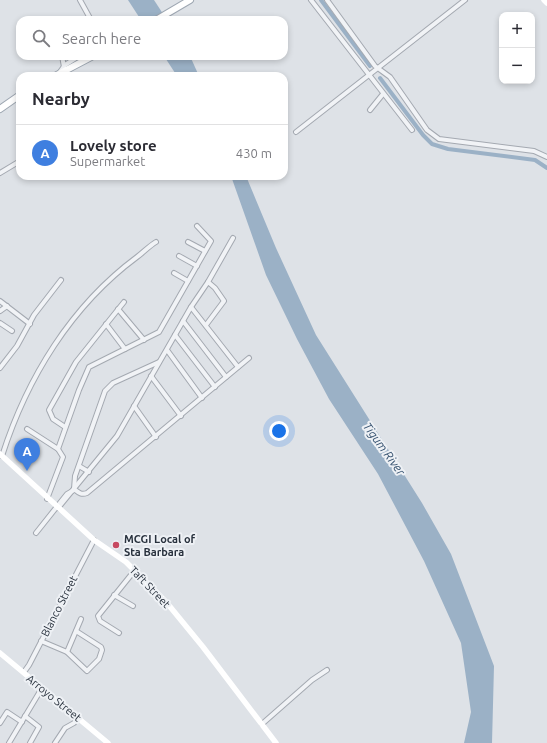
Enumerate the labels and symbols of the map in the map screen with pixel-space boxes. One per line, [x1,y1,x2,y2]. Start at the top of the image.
water label: Tigum River [361,420,408,478]
your location [269,421,289,441]
pin: A [14,438,40,471]
place label: MCGI Local of Sta Barbara [124,533,196,558]
marker: MCGI Local of Sta Barbara [111,540,121,550]
street label: Taft Street [127,564,173,611]
street label: Blanco Street [39,573,80,638]
street label: Arroyo Street [24,672,84,724]

